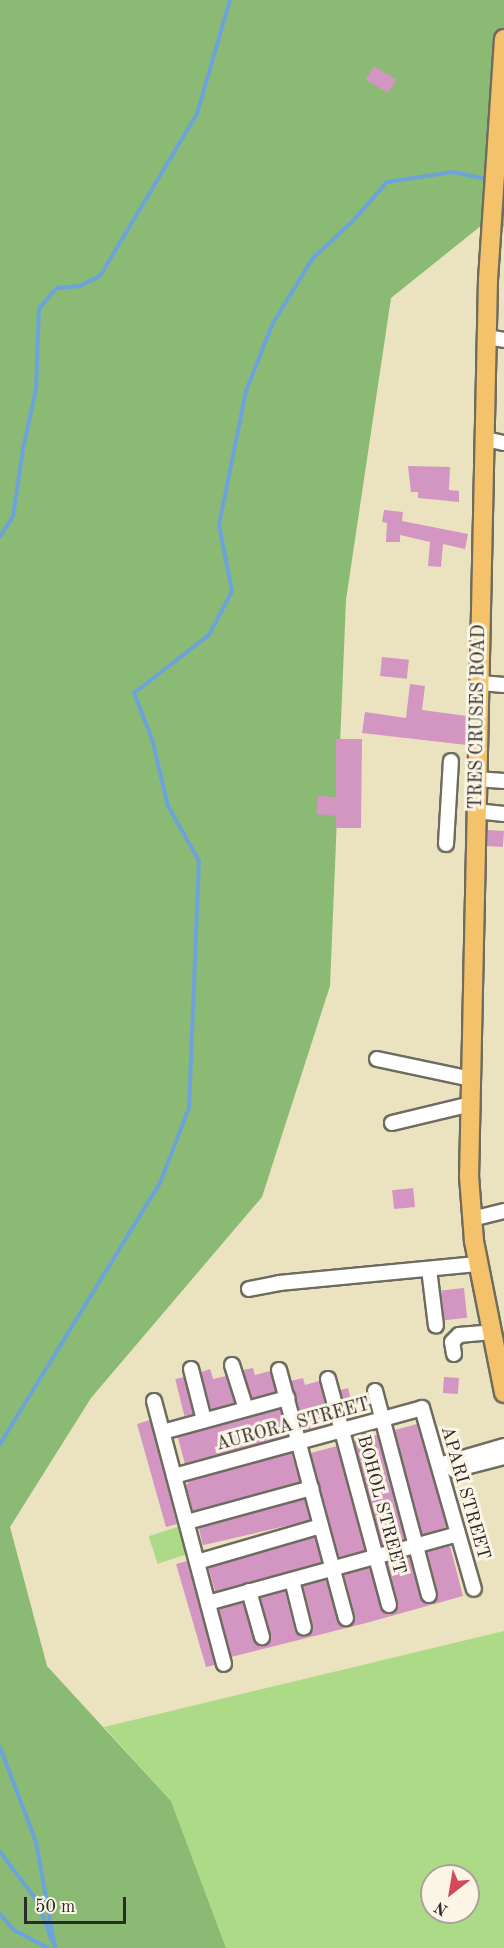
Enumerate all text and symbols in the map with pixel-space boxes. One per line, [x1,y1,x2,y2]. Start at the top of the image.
street label: TRES CRUSES ROAD [466,624,490,810]
street label: AURORA STREET [214,1394,372,1456]
street label: APARI STREET [436,1424,494,1562]
street label: BOHOL STREET [352,1433,410,1577]
north arrow [420,1864,480,1924]
scale bar [27,1885,129,1923]
text: 50 m [35,1898,75,1916]
text: N [432,1898,451,1918]

